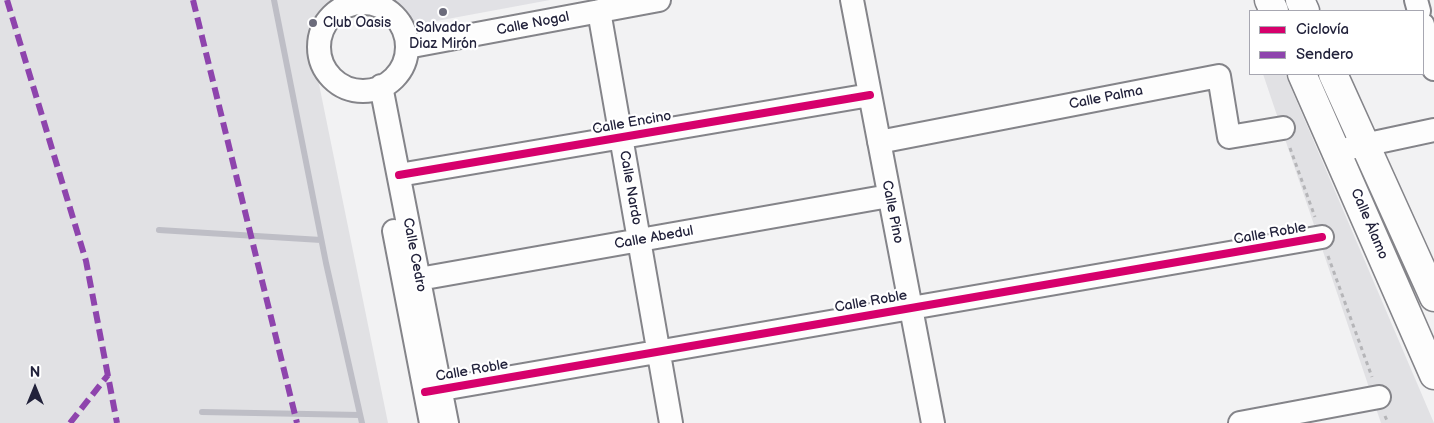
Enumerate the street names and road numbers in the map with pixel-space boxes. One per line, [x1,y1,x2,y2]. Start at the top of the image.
street label: Calle Nogal [495,9,571,39]
street label: Calle Palma [1068,83,1144,113]
street label: Calle Encino [591,108,673,138]
street label: Calle Nardo [615,149,645,227]
street label: Calle Pino [878,179,906,245]
street label: Calle Álamo [1347,186,1391,262]
street label: Calle Cedro [399,217,429,293]
street label: Calle Roble [1232,219,1308,249]
street label: Calle Abedul [613,223,695,253]
street label: Calle Roble [833,287,909,317]
street label: Calle Roble [434,356,510,386]

